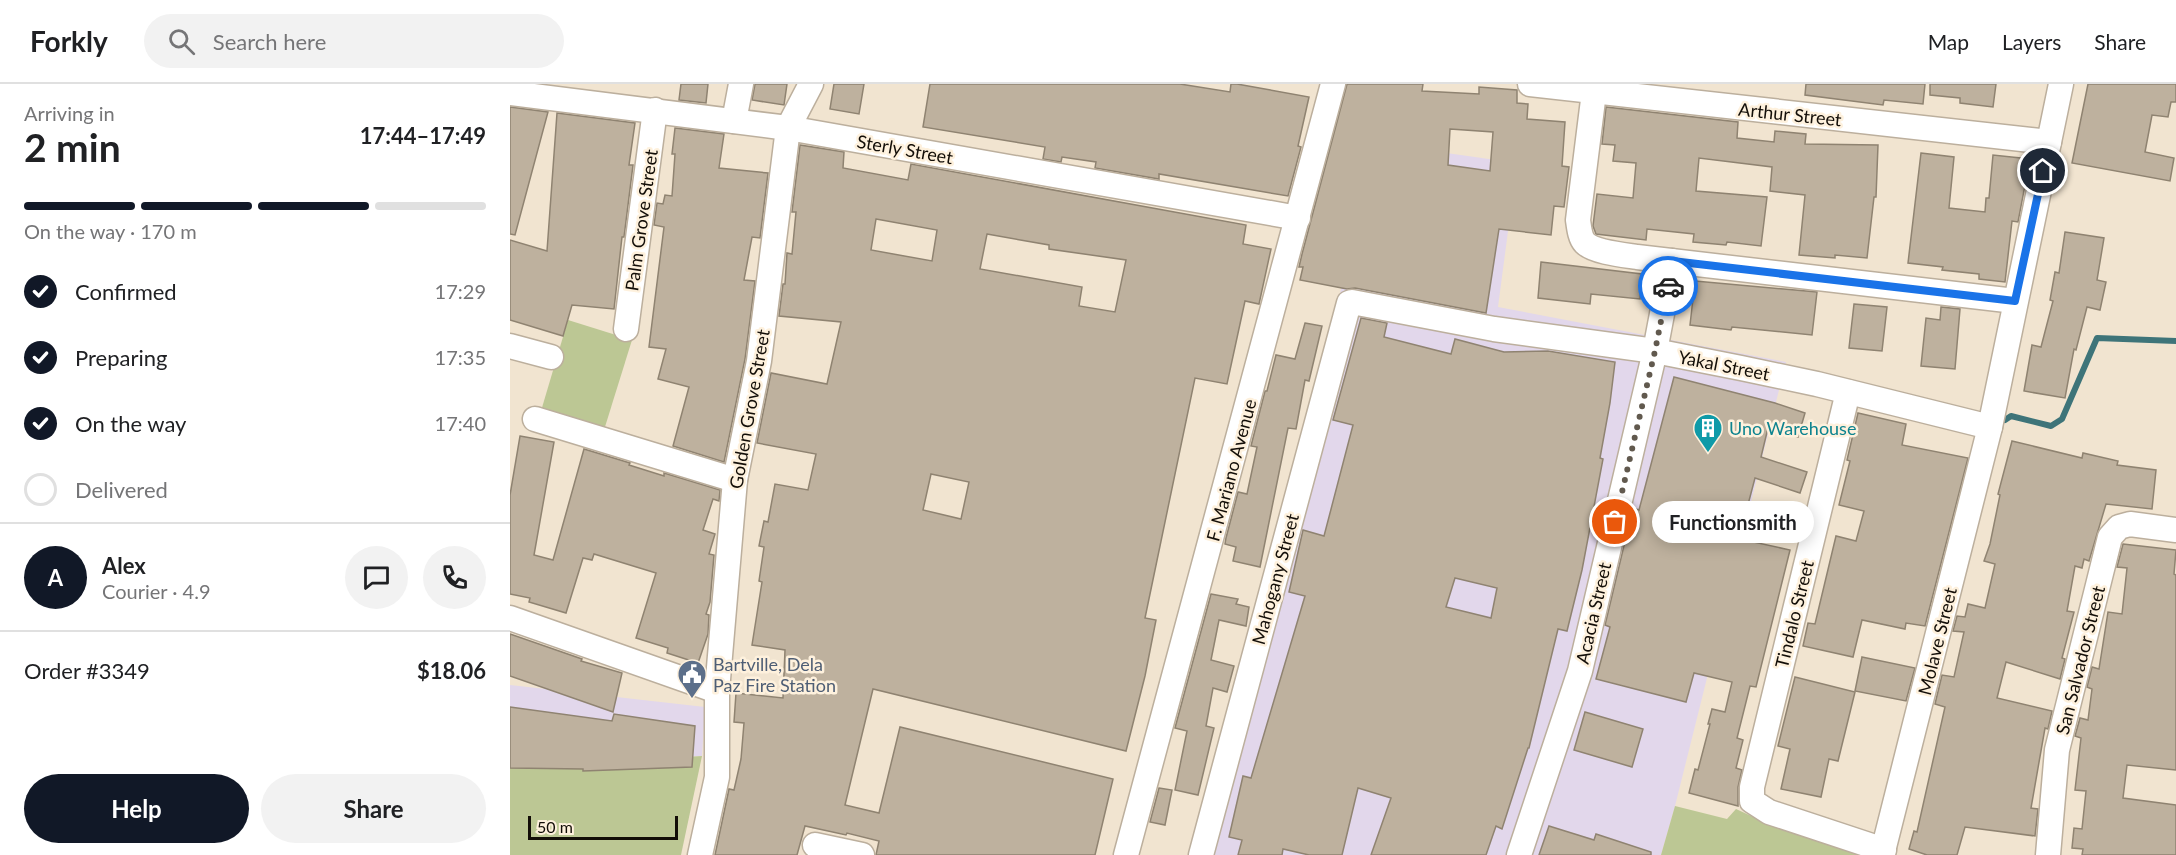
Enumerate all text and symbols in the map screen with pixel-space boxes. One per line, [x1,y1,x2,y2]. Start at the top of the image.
search box [144,14,564,68]
text: Forkly [30,24,108,58]
icon: search [165,25,198,58]
text: Search here [213,28,326,55]
text: Map [1928,29,1969,54]
text: Layers [2002,29,2061,54]
text: Share [2094,29,2146,54]
street label: Arthur Street [1737,98,1843,130]
text: Arriving in [24,101,115,125]
text: 17:44–17:49 [360,122,486,149]
text: 2 min [24,124,121,170]
street label: Sterly Street [855,130,955,168]
pin [2017,145,2068,196]
street label: Palm Grove Street [620,147,662,292]
icon: home [2026,154,2059,187]
text: On the way · 170 m [24,219,197,243]
courier [1638,256,1698,316]
icon: car [1652,270,1685,303]
icon: check [24,275,57,308]
text: Confirmed [75,278,177,305]
text: 17:29 [435,279,486,303]
street label: Golden Grove Street [724,327,774,490]
icon: check [24,341,57,374]
text: Preparing [75,344,167,371]
text: 17:35 [435,345,486,369]
street label: Yakal Street [1676,345,1772,385]
street label: F. Mariano Avenue [1201,396,1261,544]
icon: check [24,407,57,440]
text: On the way [75,410,186,437]
text: 17:40 [435,411,486,435]
building icon: Uno Warehouse [1692,412,1724,454]
place label: Uno Warehouse [1729,417,1856,439]
text: Delivered [75,476,168,503]
pin [1589,496,1640,547]
callout: Functionsmith [1651,501,1813,543]
icon: bag [1598,505,1631,538]
text: Functionsmith [1669,510,1797,534]
street label: Mahogany Street [1247,511,1303,647]
button: chat [345,546,408,609]
button: phone [423,546,486,609]
text: Alex [102,552,146,579]
street label: Tindalo Street [1770,557,1818,670]
street label: Acacia Street [1571,560,1615,666]
text: A [48,564,63,591]
text: Courier · 4.9 [102,579,211,603]
street label: San Salvador Street [2051,583,2109,737]
street label: Molave Street [1913,584,1961,697]
place label: Bartville, Dela Paz Fire Station [713,653,836,696]
text: Order #3349 [24,657,150,684]
text: $18.06 [417,657,486,684]
public building icon: Bartville, Dela Paz Fire Station [676,658,708,700]
button: Help [24,774,249,843]
button: Share [261,774,486,843]
scale bar [528,813,678,840]
text: 50 m [537,817,573,836]

